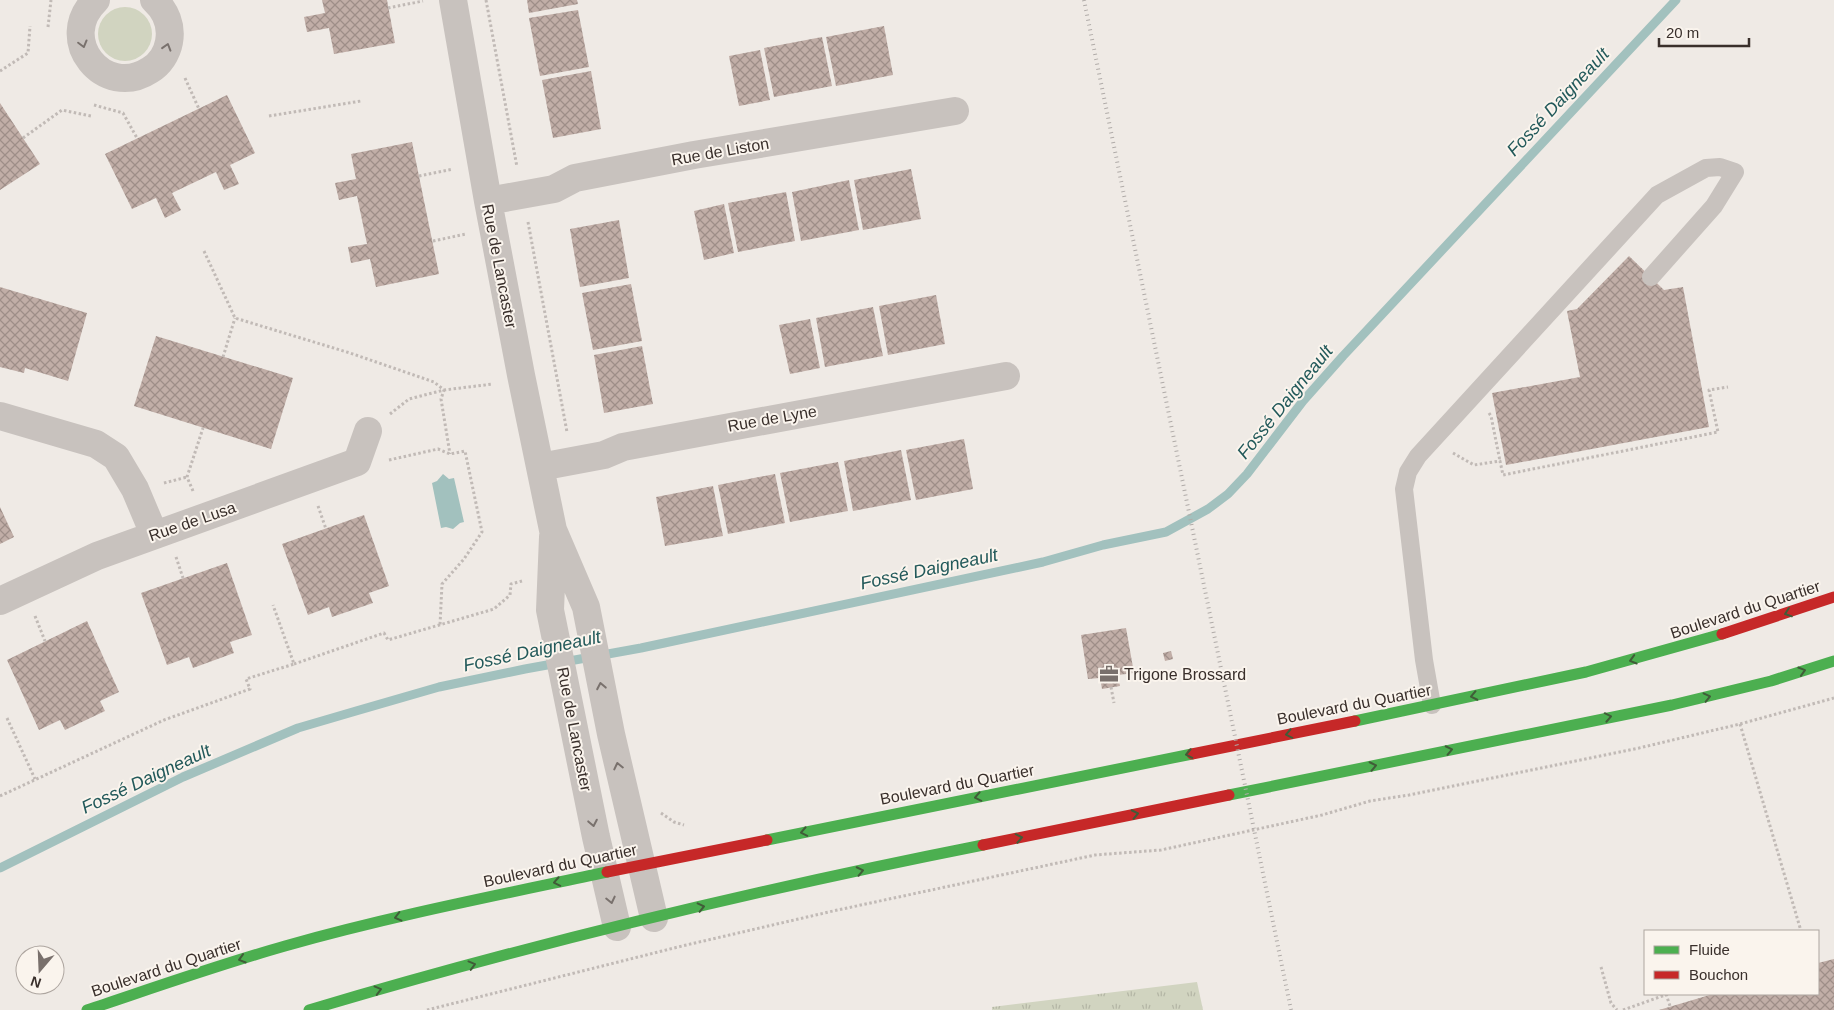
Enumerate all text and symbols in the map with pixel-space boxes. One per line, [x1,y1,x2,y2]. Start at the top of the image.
scale bar [1659,15,1749,47]
text: 20 m [1666,24,1699,41]
one-way arrow [77,39,87,48]
one-way arrow [161,43,171,52]
water label: Fossé Daigneault [1503,43,1614,160]
street label: Rue de Liston [670,135,770,168]
street label: Rue de Lancaster [479,202,520,330]
water label: Fossé Daigneault [1233,341,1337,463]
street label: Rue de Lyne [726,402,818,435]
street label: Rue de Lusa [146,499,238,544]
water label: Fossé Daigneault [858,544,1001,593]
street label: Boulevard du Quartier [1668,577,1823,642]
one-way arrow [1784,607,1793,617]
water label: Fossé Daigneault [461,626,604,675]
one-way arrow [1629,655,1637,665]
office icon: Trigone Brossard [1098,663,1120,685]
street label: Rue de Lancaster [554,665,595,793]
place label: Trigone Brossard [1124,666,1246,683]
one-way arrow [1798,667,1806,677]
one-way arrow [597,681,607,690]
street label: Boulevard du Quartier [1276,681,1433,728]
one-way arrow [1470,691,1479,701]
one-way arrow [1703,692,1712,703]
one-way arrow [1604,713,1613,723]
one-way arrow [1285,728,1293,739]
water label: Fossé Daigneault [78,740,215,818]
one-way arrow [1445,745,1454,756]
one-way arrow [1184,748,1193,759]
street label: Boulevard du Quartier [879,761,1036,808]
one-way arrow [1368,761,1377,771]
one-way arrow [613,762,624,771]
one-way arrow [973,791,982,801]
one-way arrow [1130,809,1139,820]
one-way arrow [588,818,598,827]
one-way arrow [800,826,809,837]
one-way arrow [1014,833,1023,844]
street label: Boulevard du Quartier [482,841,639,890]
one-way arrow [855,866,864,877]
one-way arrow [553,877,562,887]
one-way arrow [605,895,616,904]
one-way arrow [697,902,706,913]
one-way arrow [394,911,403,922]
legend [1644,930,1819,995]
street label: Boulevard du Quartier [89,935,244,1000]
text: Fluide [1689,941,1730,958]
north arrow [15,945,65,995]
one-way arrow [238,954,246,964]
one-way arrow [467,960,476,971]
text: Bouchon [1689,966,1748,983]
text: N [28,973,43,992]
one-way arrow [373,985,382,996]

